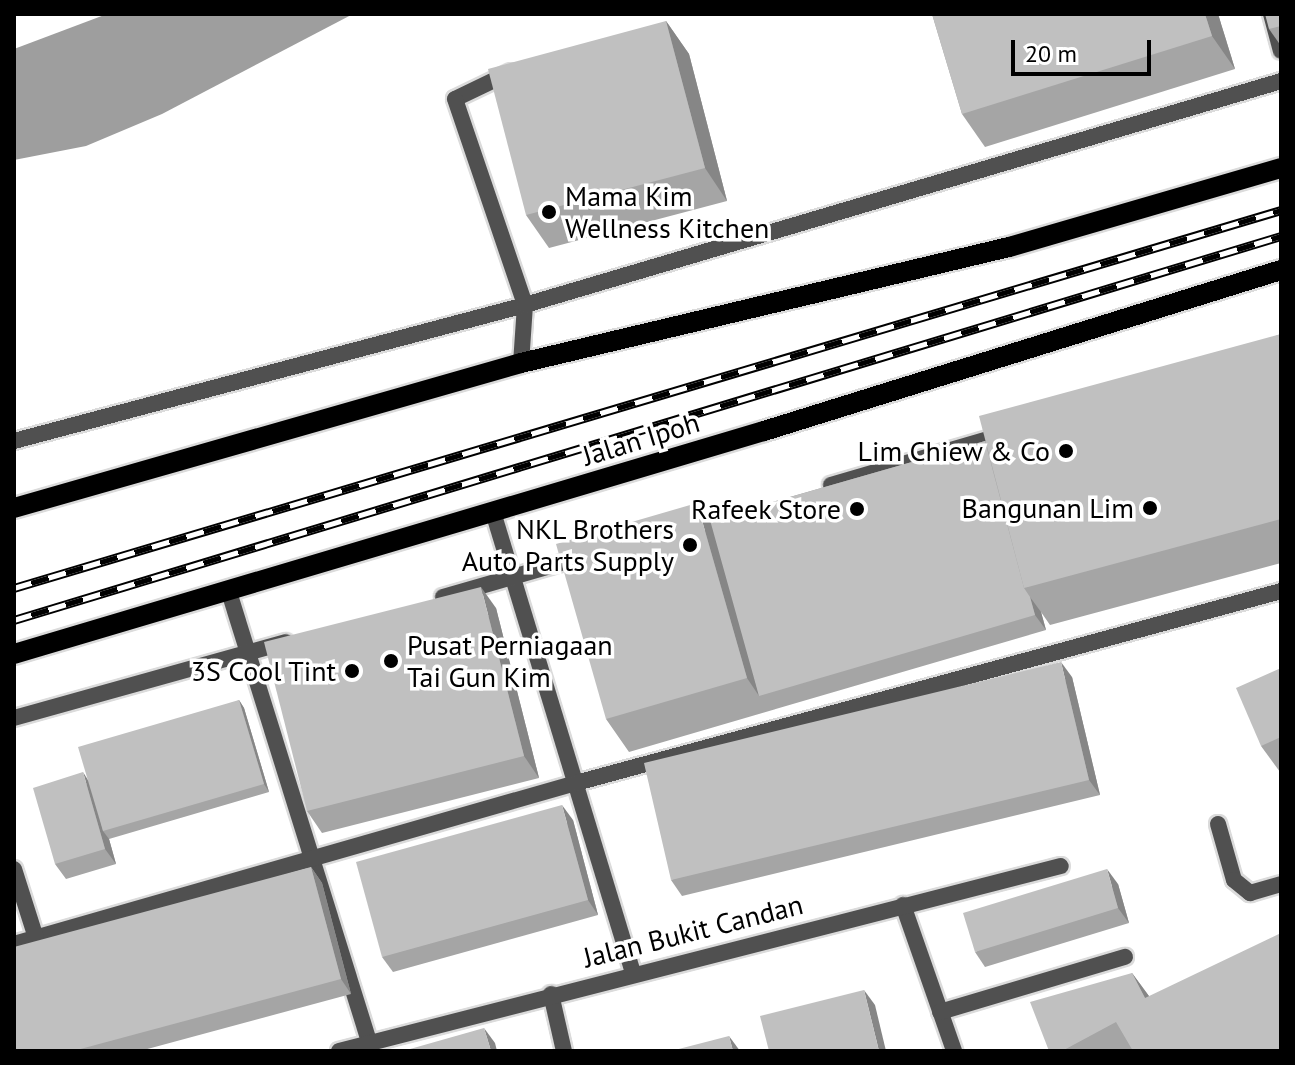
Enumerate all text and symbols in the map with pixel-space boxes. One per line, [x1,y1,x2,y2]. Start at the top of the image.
scale bar [1015,24,1155,74]
text: 20 m [1025,38,1077,69]
place label: Mama Kim Wellness Kitchen [565,179,769,245]
marker: Mama Kim Wellness Kitchen [540,203,558,221]
street label: Jalan Ipoh [578,405,704,473]
place label: Lim Chiew & Co [857,434,1050,468]
marker: Lim Chiew & Co [1057,442,1075,460]
place label: Bangunan Lim [962,491,1134,525]
place label: Rafeek Store [690,492,841,526]
marker: Bangunan Lim [1141,499,1159,517]
marker: Rafeek Store [848,500,866,518]
place label: NKL Brothers Auto Parts Supply [462,512,674,578]
marker: NKL Brothers Auto Parts Supply [681,536,699,554]
place label: Pusat Perniagaan Tai Gun Kim [407,628,613,694]
marker: Pusat Perniagaan Tai Gun Kim [382,652,400,670]
place label: 3S Cool Tint [190,654,336,688]
marker: 3S Cool Tint [343,662,361,680]
street label: Jalan Bukit Candan [580,887,806,975]

